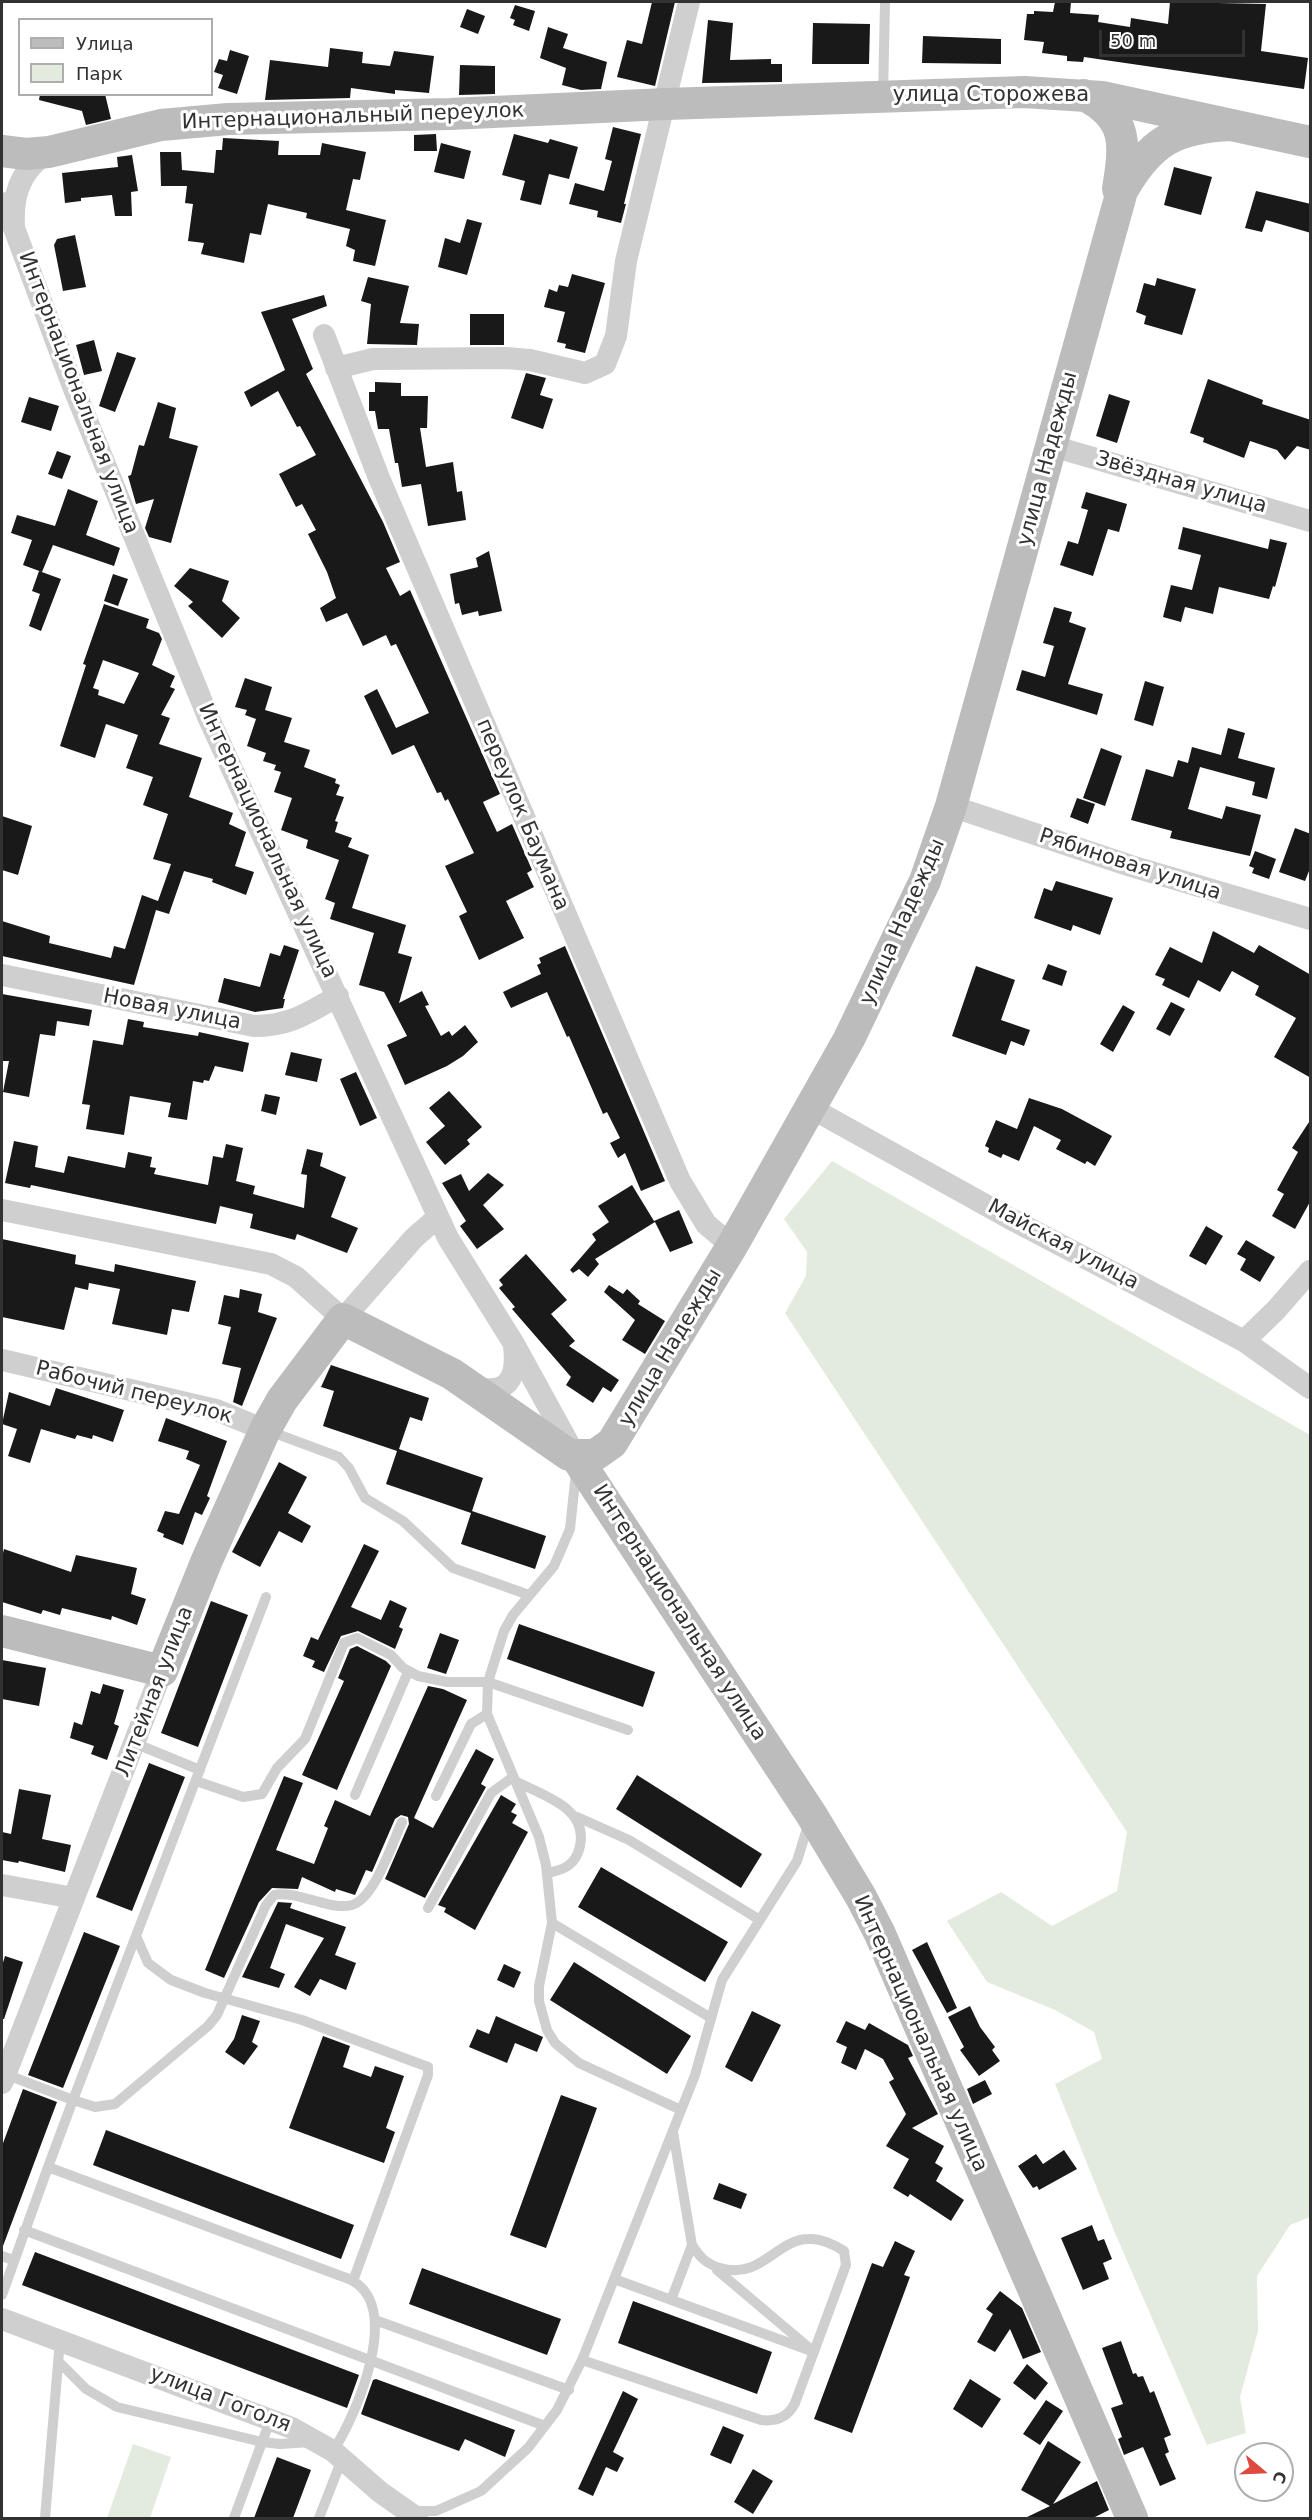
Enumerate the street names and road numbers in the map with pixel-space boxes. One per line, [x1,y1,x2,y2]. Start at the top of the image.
street label: улица Сторожева [893,83,1089,109]
street label: Интернациональный переулок [181,98,525,136]
street label: Интернациональная улица [12,248,144,538]
street label: улица Надежды [1013,369,1083,549]
street label: Звёздная улица [1092,446,1270,520]
street label: Интернациональная улица [192,700,342,982]
street label: переулок Баумана [470,715,574,915]
street label: Рябиновая улица [1036,824,1224,906]
street label: улица Надежды [855,835,951,1009]
street label: Новая улица [101,984,243,1036]
street label: Майская улица [983,1195,1143,1295]
street label: улица Надежды [614,1265,728,1431]
street label: Рабочий переулок [33,1356,235,1430]
street label: Интернациональная улица [587,1480,771,1746]
street label: Литейная улица [111,1603,199,1781]
street label: Интернациональная улица [847,1892,993,2176]
street label: улица Гоголя [146,2362,294,2438]

